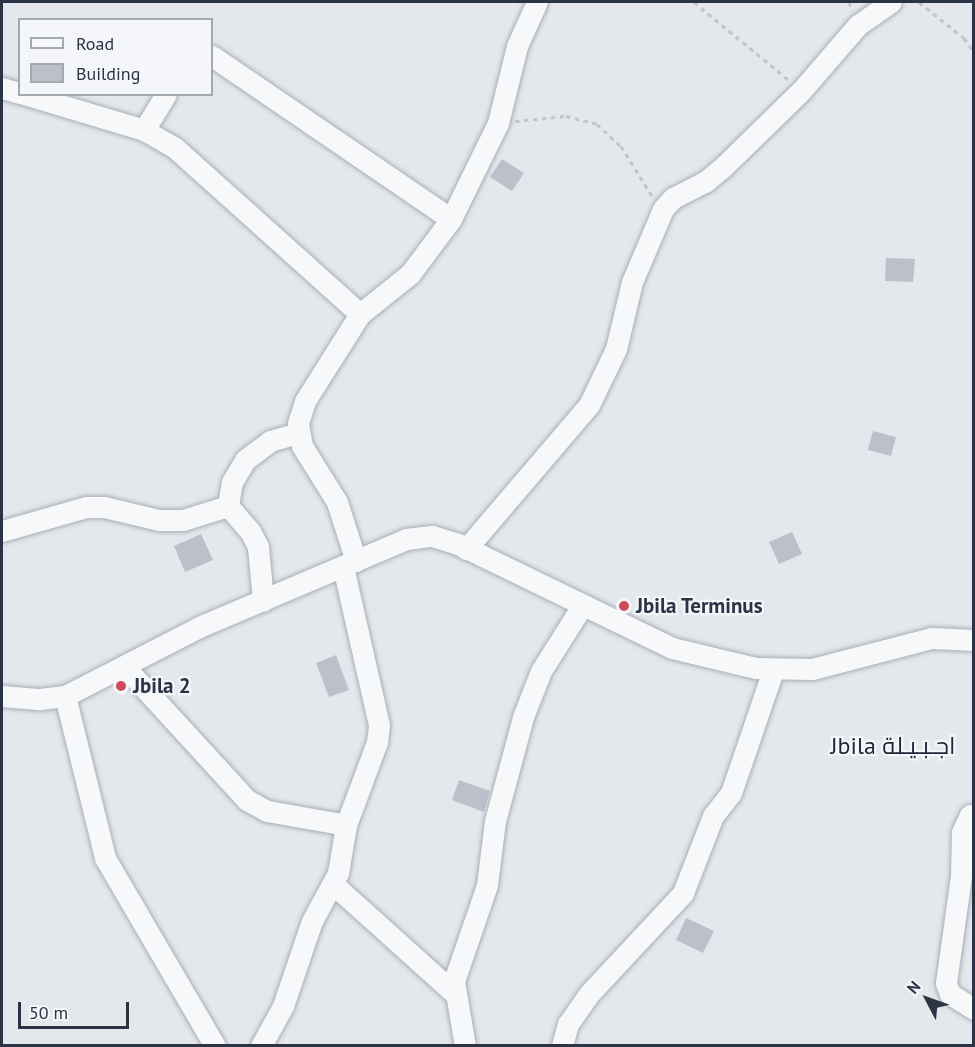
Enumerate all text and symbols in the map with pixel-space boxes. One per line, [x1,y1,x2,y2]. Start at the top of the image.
legend [18,18,213,96]
text: Road [76,32,114,55]
text: Building [76,62,140,85]
place label: Jbila Terminus [636,593,763,619]
marker: Jbila Terminus [617,599,631,613]
place label: Jbila 2 [133,673,191,699]
marker: Jbila 2 [114,679,128,693]
district label: Jbila اجـبـيـلة [831,732,955,760]
north arrow [897,969,957,1029]
text: N [902,977,924,998]
scale bar [21,990,132,1028]
text: 50 m [29,1001,68,1024]

